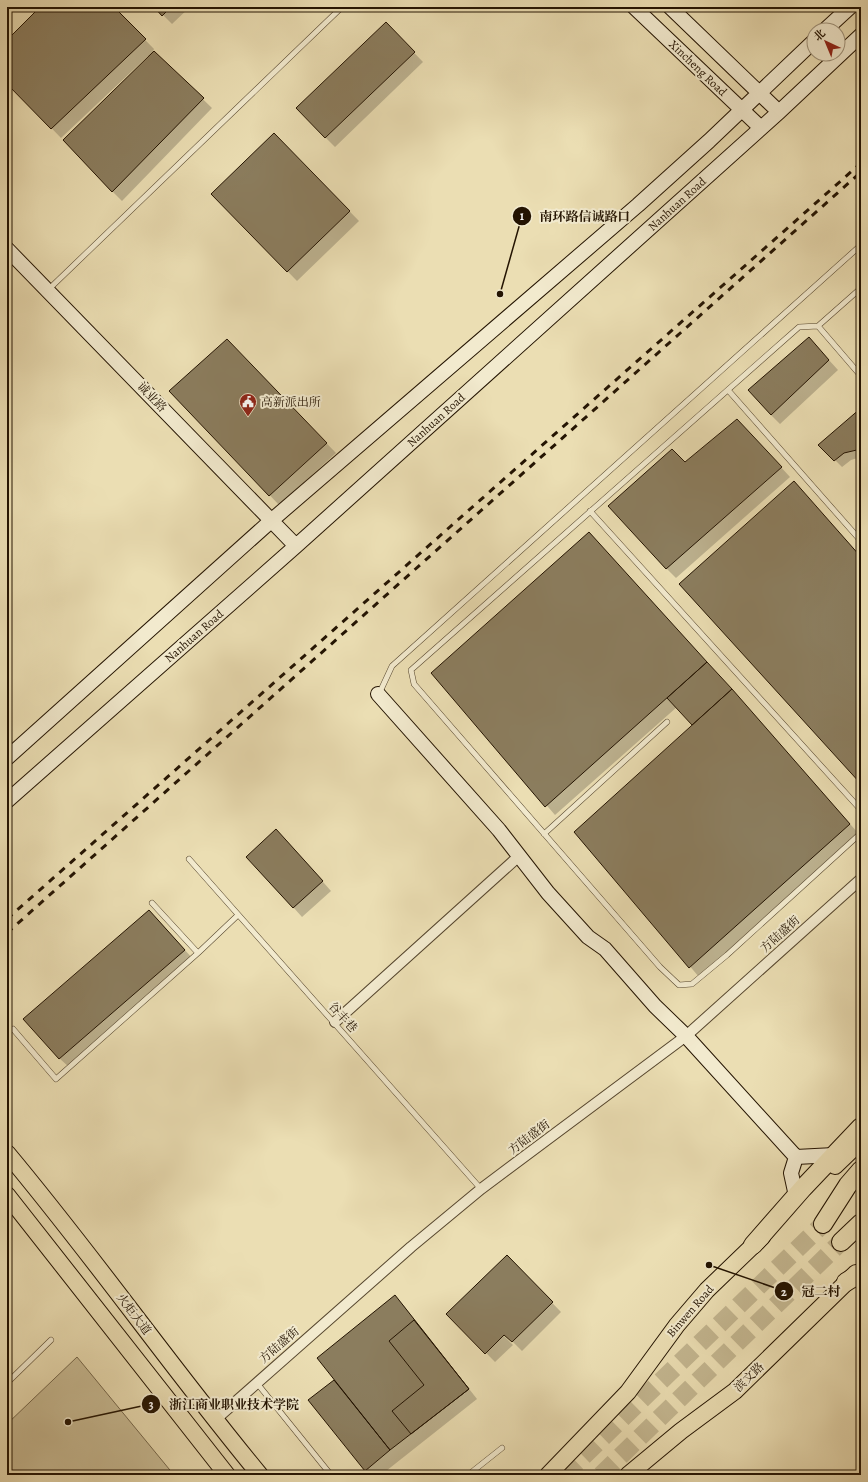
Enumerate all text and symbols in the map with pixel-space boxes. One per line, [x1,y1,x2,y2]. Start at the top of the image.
north arrow [806,22,846,62]
text: 北 [810,26,829,44]
street label: Xincheng Road [666,36,731,100]
street label: Nanhuan Road [645,173,710,234]
callout: 南环路信诚路口 [512,204,639,229]
text: 1 [520,208,525,224]
text: 南环路信诚路口 [539,208,631,225]
street label: 诚业路 [134,378,170,416]
street label: Nanhuan Road [404,389,469,450]
public building icon: 高新派出所 [238,392,258,417]
place label: 高新派出所 [261,394,321,410]
street label: Nanhuan Road [161,606,227,666]
street label: 方陆盛街 [757,911,804,956]
street label: 谷丰巷 [325,998,361,1036]
street label: 方陆盛街 [505,1116,554,1158]
callout: 冠二村 [774,1279,849,1304]
street label: Binwen Road [663,1281,718,1341]
text: 冠二村 [801,1283,841,1300]
text: 2 [781,1284,787,1300]
street label: 火炬大道 [113,1290,155,1338]
street label: 方陆盛街 [256,1323,303,1367]
street label: 滨文路 [730,1359,768,1395]
callout: 浙江商业职业技术学院 [141,1392,307,1417]
text: 浙江商业职业技术学院 [169,1396,299,1413]
text: 3 [148,1397,154,1413]

